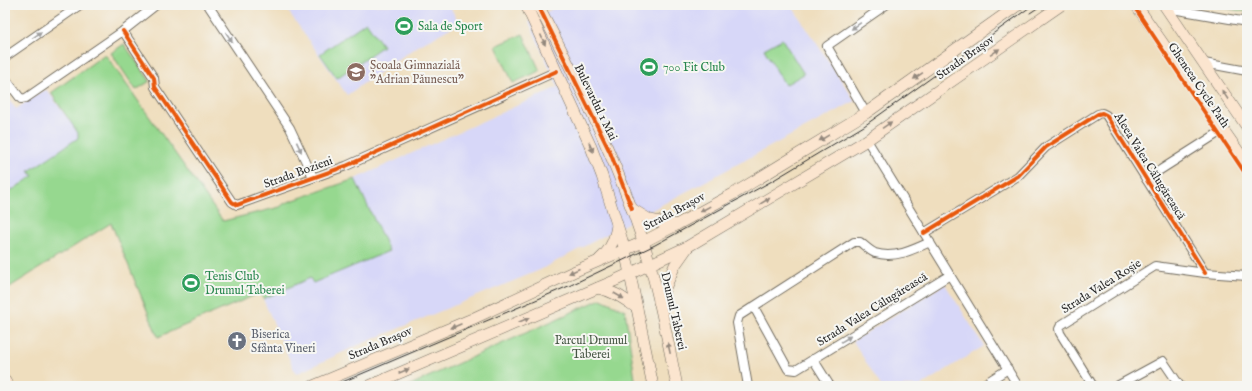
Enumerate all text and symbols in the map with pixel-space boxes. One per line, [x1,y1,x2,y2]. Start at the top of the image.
sports icon: Sala de Sport [393,15,415,37]
place label: Sala de Sport [418,19,483,35]
one-way arrow [851,22,862,30]
one-way arrow [32,31,42,39]
one-way arrow [225,32,233,43]
street label: Strada Brașov [933,32,998,83]
one-way arrow [540,34,547,46]
street label: Ghencea Cycle Path [1165,40,1233,131]
one-way arrow [989,48,1000,56]
sports icon: 700 Fit Club [638,56,660,78]
place label: Școala Gimnazială "Adrian Păunescu" [370,58,464,87]
place label: 700 Fit Club [663,60,725,75]
school or university icon: Școala Gimnazială "Adrian Păunescu" [345,61,367,83]
street label: Bulevardul 1 Mai [571,62,621,143]
one-way arrow [913,72,923,80]
one-way arrow [1221,89,1229,100]
street label: Aleea Valea Călugărească [1110,109,1189,223]
one-way arrow [882,122,893,129]
one-way arrow [818,135,830,142]
one-way arrow [296,141,302,153]
one-way arrow [588,141,594,152]
street label: Strada Bozieni [262,153,335,192]
street label: Strada Brașov [641,189,708,234]
one-way arrow [759,198,771,205]
one-way arrow [699,206,710,213]
street label: Strada Valea Roșie [1059,256,1144,317]
place label: Tenis Club Drumul Taberei [205,269,285,298]
one-way arrow [567,269,579,275]
street label: Strada Valea Călugărească [814,269,931,350]
street label: Drumul Taberei [657,271,690,352]
sports icon: Tenis Club Drumul Taberei [180,272,202,294]
one-way arrow [613,292,625,299]
one-way arrow [518,316,530,322]
street label: Strada Brașov [346,323,415,364]
one-way arrow [449,323,461,329]
place label: Biserica Sfânta Vineri [251,327,316,356]
church icon: Biserica Sfânta Vineri [226,330,248,352]
park label: Parcul Drumul Taberei [555,333,628,362]
one-way arrow [840,335,852,342]
one-way arrow [665,342,671,354]
one-way arrow [399,367,411,373]

